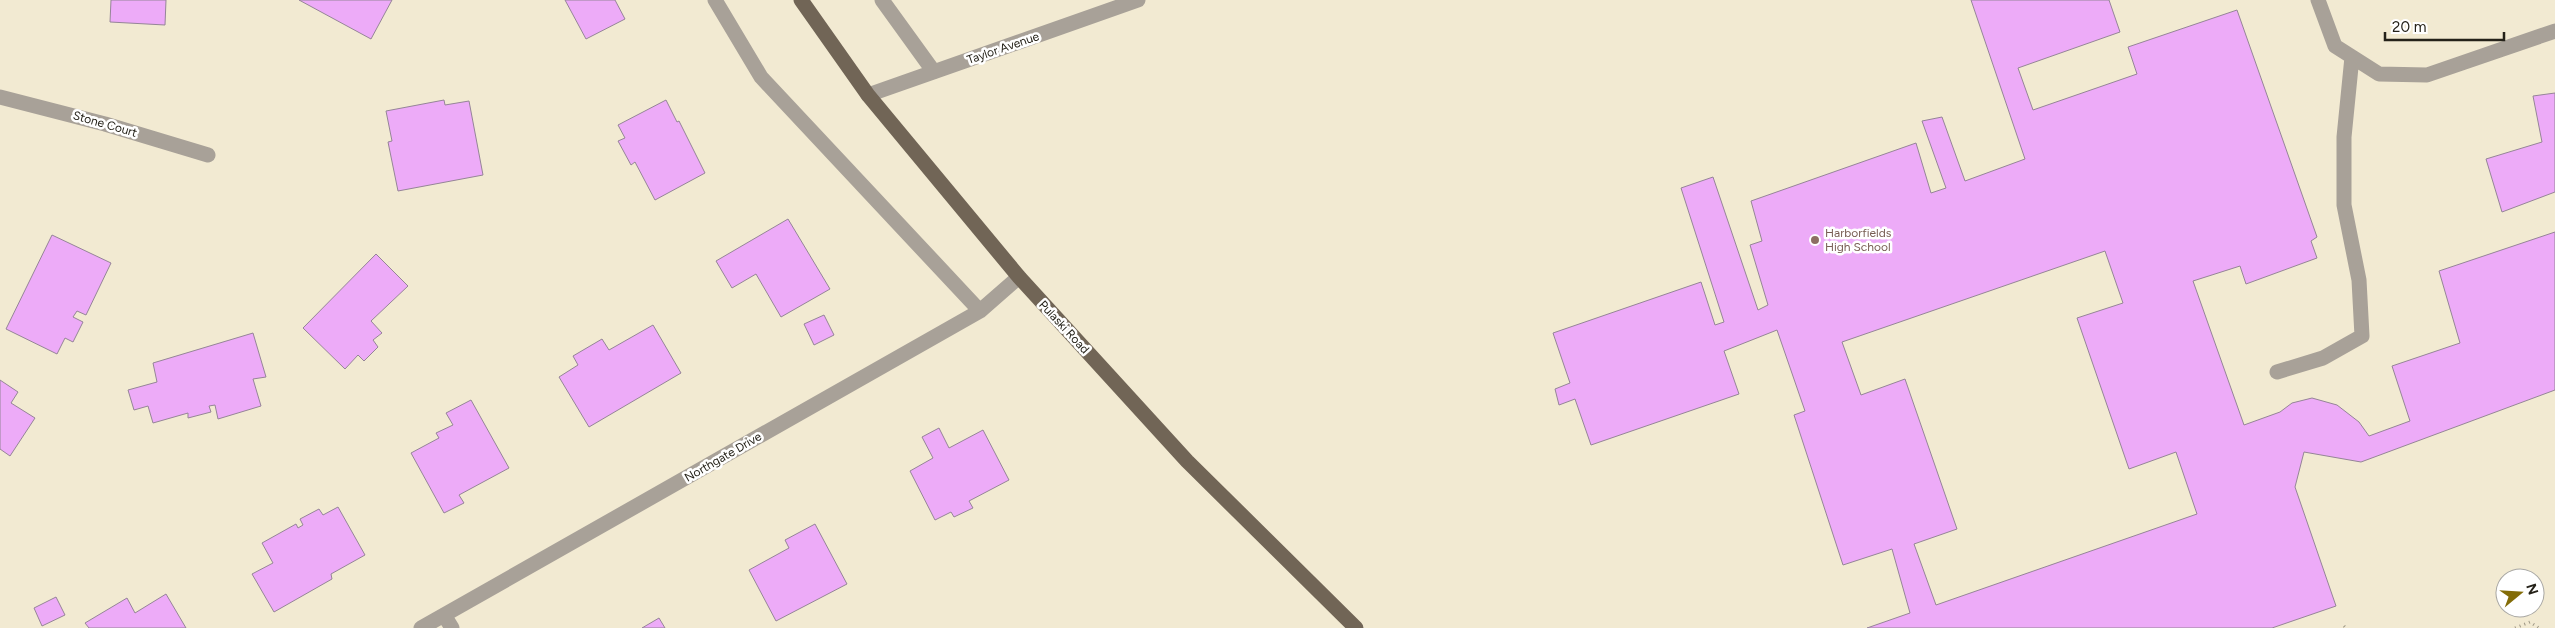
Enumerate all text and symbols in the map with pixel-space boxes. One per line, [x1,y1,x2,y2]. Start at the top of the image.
scale bar [2385,10,2504,42]
text: 20 m [2392,18,2426,36]
street label: Taylor Avenue [965,29,1041,67]
street label: Stone Court [71,108,139,140]
place label: Harborfields High School [1825,226,1892,254]
marker: Harborfields High School [1809,234,1821,246]
street label: Pulaski Road [1036,298,1092,356]
street label: Northgate Drive [682,429,764,485]
north arrow [2495,568,2545,618]
text: N [2522,581,2542,597]

